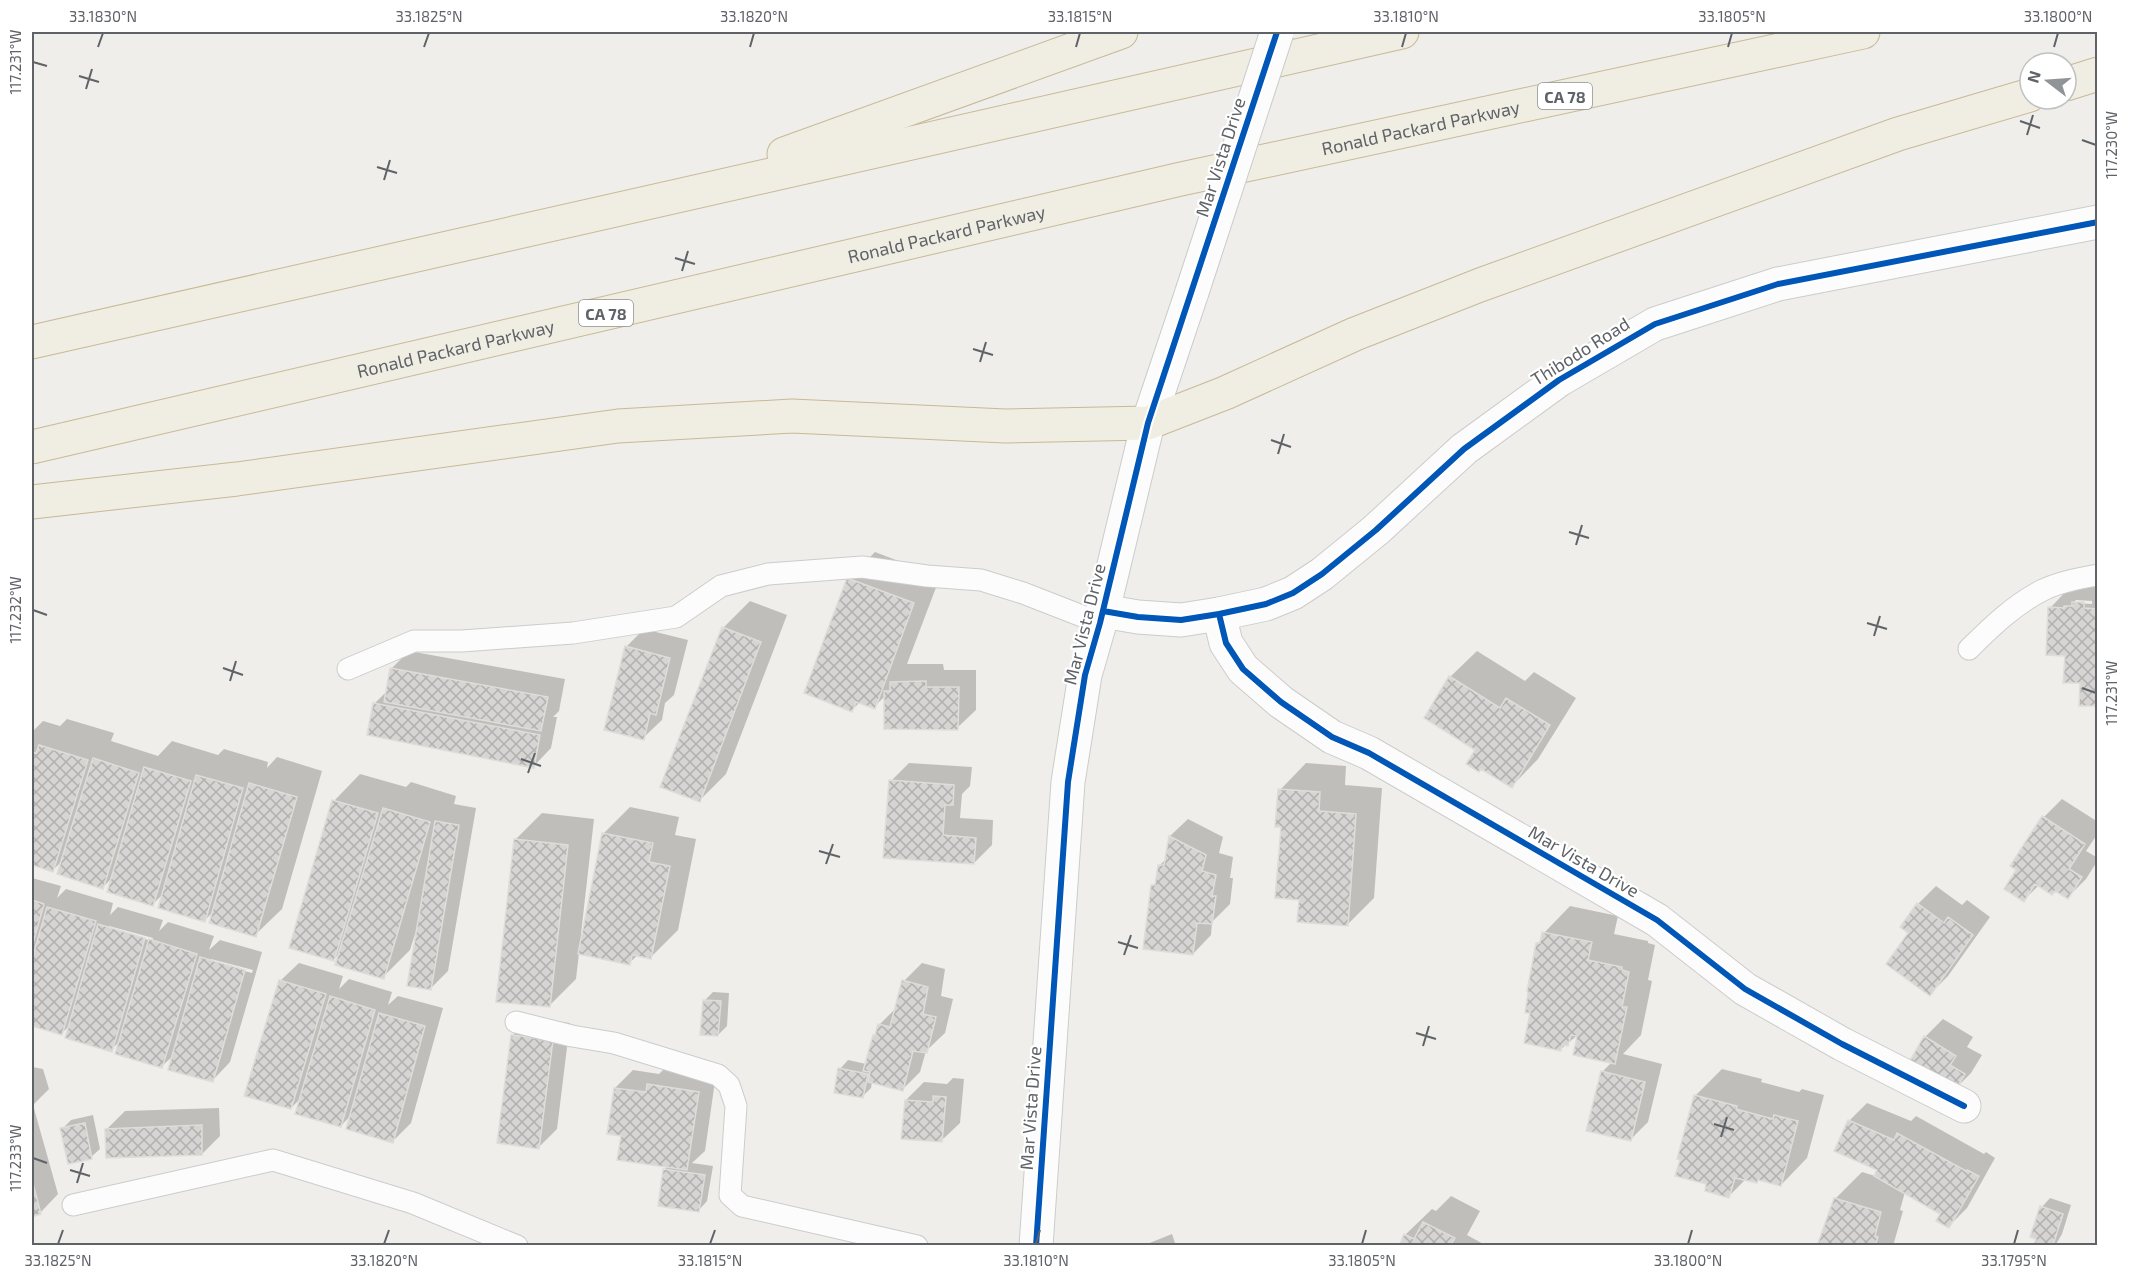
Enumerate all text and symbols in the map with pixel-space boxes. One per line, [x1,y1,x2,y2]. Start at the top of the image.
text: 33.1830°N [69,7,137,25]
text: 33.1825°N [395,7,463,25]
text: 33.1820°N [720,7,788,25]
text: 33.1815°N [1048,7,1112,25]
text: 33.1810°N [1373,7,1439,25]
text: 33.1805°N [1698,7,1766,25]
text: 33.1800°N [2024,7,2092,25]
text: 117.231°W [6,30,24,94]
north arrow [2018,51,2078,111]
text: N [2022,68,2044,85]
road number: CA 78 [1538,83,1592,109]
street label: Mar Vista Drive [1190,95,1250,219]
street label: Ronald Packard Parkway [1320,95,1522,159]
text: 117.230°W [2102,111,2120,179]
street label: Ronald Packard Parkway [846,200,1048,267]
road number: CA 78 [579,300,633,326]
street label: Thibodo Road [1527,312,1633,390]
street label: Ronald Packard Parkway [355,314,557,382]
street label: Mar Vista Drive [1058,561,1110,687]
text: 117.232°W [6,576,24,644]
text: 117.231°W [2102,661,2120,725]
street label: Mar Vista Drive [1525,820,1643,902]
street label: Mar Vista Drive [1015,1045,1045,1171]
text: 117.233°W [6,1124,24,1192]
text: 33.1825°N [24,1251,92,1269]
text: 33.1820°N [350,1251,418,1269]
text: 33.1815°N [678,1251,742,1269]
text: 33.1810°N [1003,1251,1069,1269]
text: 33.1805°N [1328,1251,1396,1269]
text: 33.1800°N [1654,1251,1722,1269]
text: 33.1795°N [1981,1251,2047,1269]

